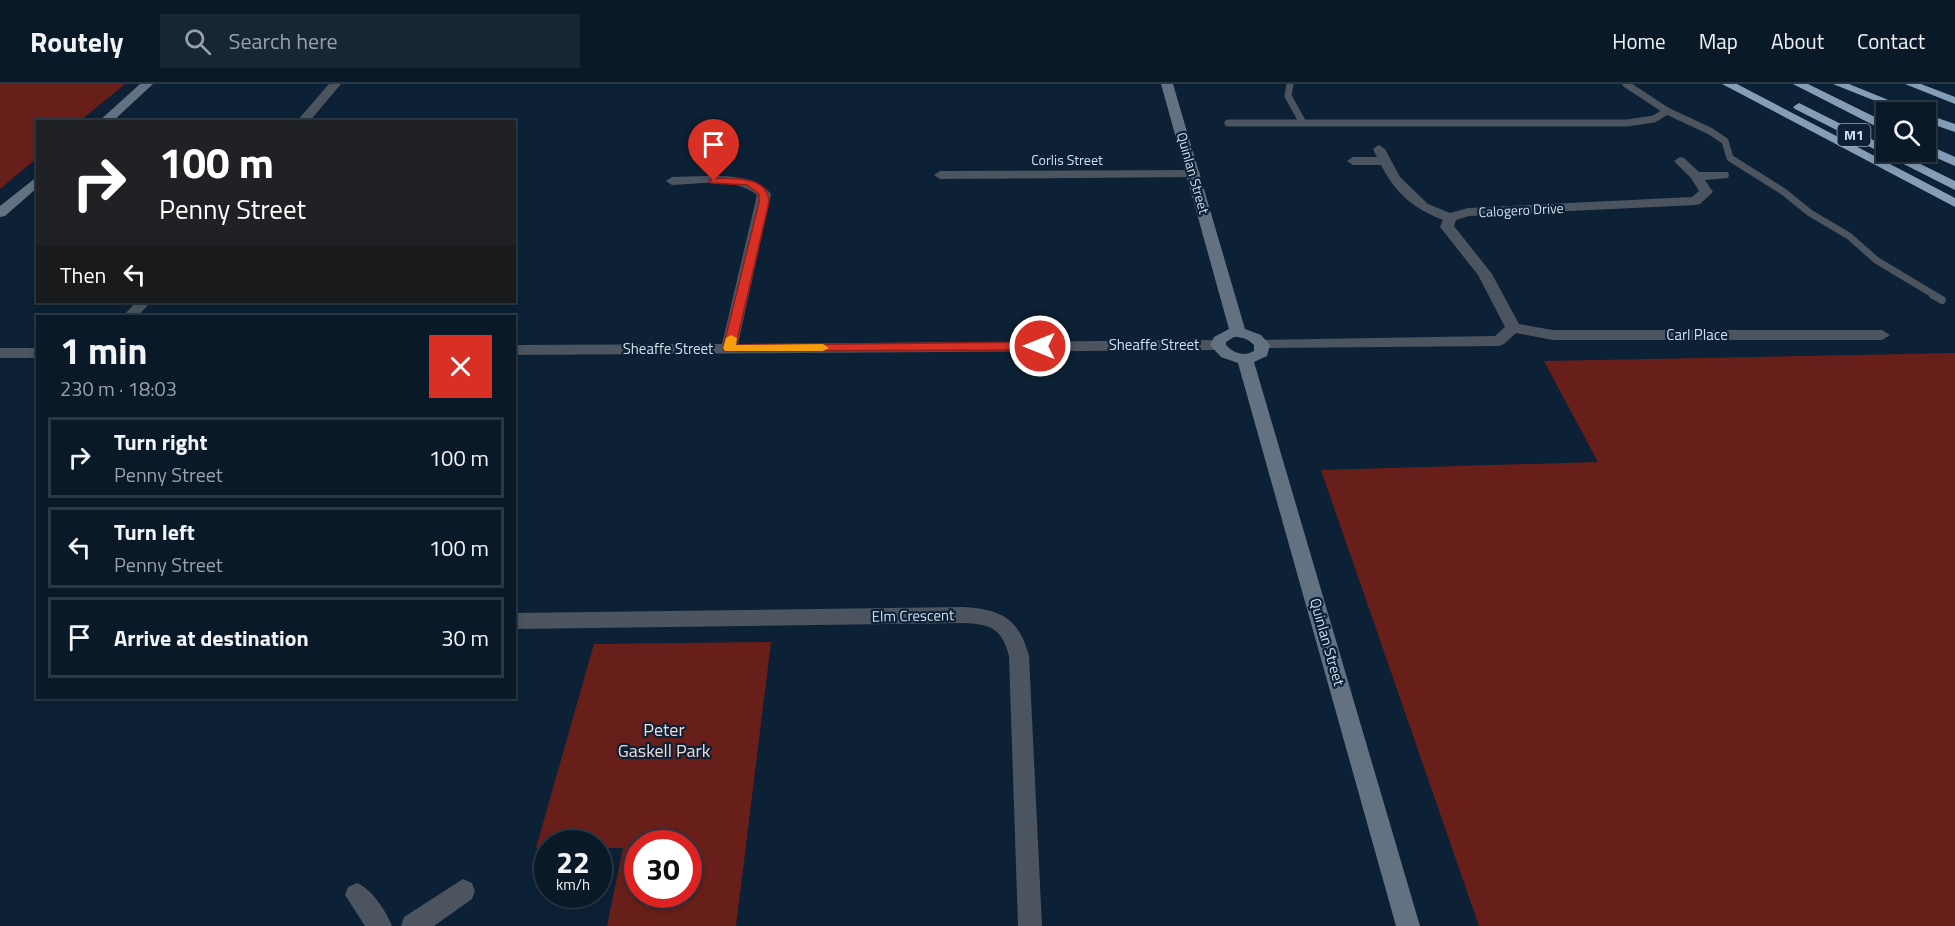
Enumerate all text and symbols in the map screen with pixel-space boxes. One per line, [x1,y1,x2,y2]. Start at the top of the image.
search box [160,14,580,68]
text: Routely [30,20,124,63]
text: Search here [229,24,338,58]
icon: search [181,25,214,58]
text: Home [1612,25,1666,57]
text: Map [1699,25,1738,57]
text: About [1771,25,1824,57]
text: Contact [1857,25,1925,57]
map controls [1876,102,1936,162]
button: search [1876,102,1936,162]
pin [688,119,739,181]
road number: M1 [1838,124,1870,146]
icon: arrive [697,128,730,161]
street label: Quinlan Street [1172,129,1215,216]
text: 100 m [159,130,274,194]
icon: right [60,144,138,222]
street label: Corlis Street [1031,149,1103,170]
text: Penny Street [159,188,306,229]
street label: Calogero Drive [1478,197,1564,222]
text: Then [60,258,106,292]
icon: left [118,258,151,291]
position arrow [1008,314,1072,378]
text: 1 min [60,323,147,378]
street label: Carl Place [1666,323,1728,346]
street label: Sheaffe Street [1109,333,1200,356]
button: close [429,335,492,398]
street label: Sheaffe Street [623,337,714,360]
text: 230 m · 18:03 [60,373,177,404]
text: Turn right [114,425,208,459]
icon: right [63,441,96,474]
text: 100 m [429,441,489,475]
text: Penny Street [114,459,223,490]
text: Turn left [114,515,195,549]
icon: left [63,531,96,564]
text: 100 m [429,531,489,565]
text: Penny Street [114,549,223,580]
street label: Quinlan Street [1304,595,1351,689]
street label: Elm Crescent [871,603,955,628]
icon: arrive [63,621,96,654]
text: Arrive at destination [114,621,309,655]
text: 30 m [441,621,489,655]
park label: Peter Gaskell Park [618,716,711,764]
speed limit sign: 30 [624,830,702,908]
text: 22 [556,839,590,885]
text: km/h [556,873,590,896]

